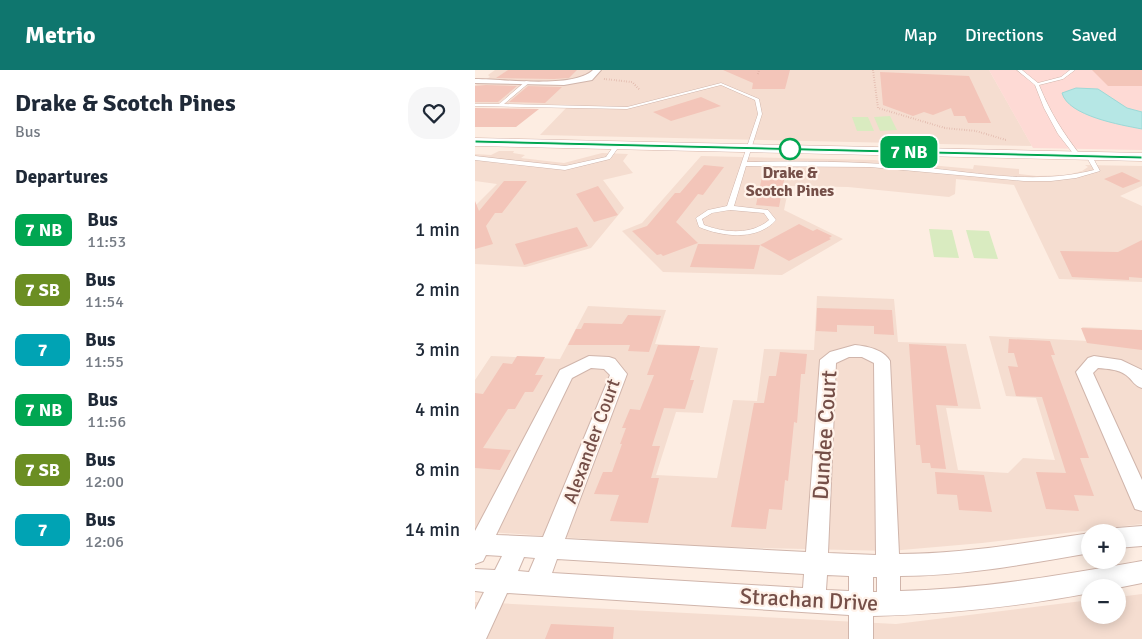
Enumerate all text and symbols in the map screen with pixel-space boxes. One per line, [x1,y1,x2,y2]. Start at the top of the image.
text: Metrio [25,20,96,50]
text: Map [904,24,937,46]
text: Directions [965,24,1044,46]
text: Saved [1072,24,1117,46]
button: heart [408,87,460,139]
text: Drake & Scotch Pines [15,88,236,118]
text: Bus [15,122,40,142]
line badge: 7 NB [874,136,944,168]
marker: Drake & Scotch Pines [779,138,801,160]
text: 7 NB [890,141,928,163]
place label: Drake & Scotch Pines [746,163,834,201]
text: Departures [15,165,108,189]
text: Bus [87,208,118,232]
text: 1 min [415,218,460,242]
text: 7 NB [25,219,62,241]
text: 11:53 [87,232,126,252]
text: Bus [85,268,116,292]
text: 2 min [415,278,460,302]
text: 7 SB [25,279,60,301]
text: 11:54 [85,292,124,312]
text: Bus [85,328,116,352]
text: 3 min [415,338,460,362]
text: 7 [38,339,47,361]
text: 11:55 [85,352,124,372]
street label: Dundee Court [807,369,843,501]
street label: Alexander Court [558,375,626,507]
text: Bus [87,388,118,412]
text: 4 min [415,398,460,422]
text: 7 NB [25,399,62,421]
text: 11:56 [87,412,126,432]
text: Bus [85,448,116,472]
text: 8 min [415,458,460,482]
text: 7 SB [25,459,60,481]
text: 12:00 [85,472,124,492]
text: Bus [85,508,116,532]
text: 14 min [405,518,460,542]
text: 7 [38,519,47,541]
map controls [1081,524,1126,624]
button: + [1081,524,1126,569]
text: 12:06 [85,532,124,552]
button: − [1081,579,1126,624]
street label: Strachan Drive [739,582,879,617]

